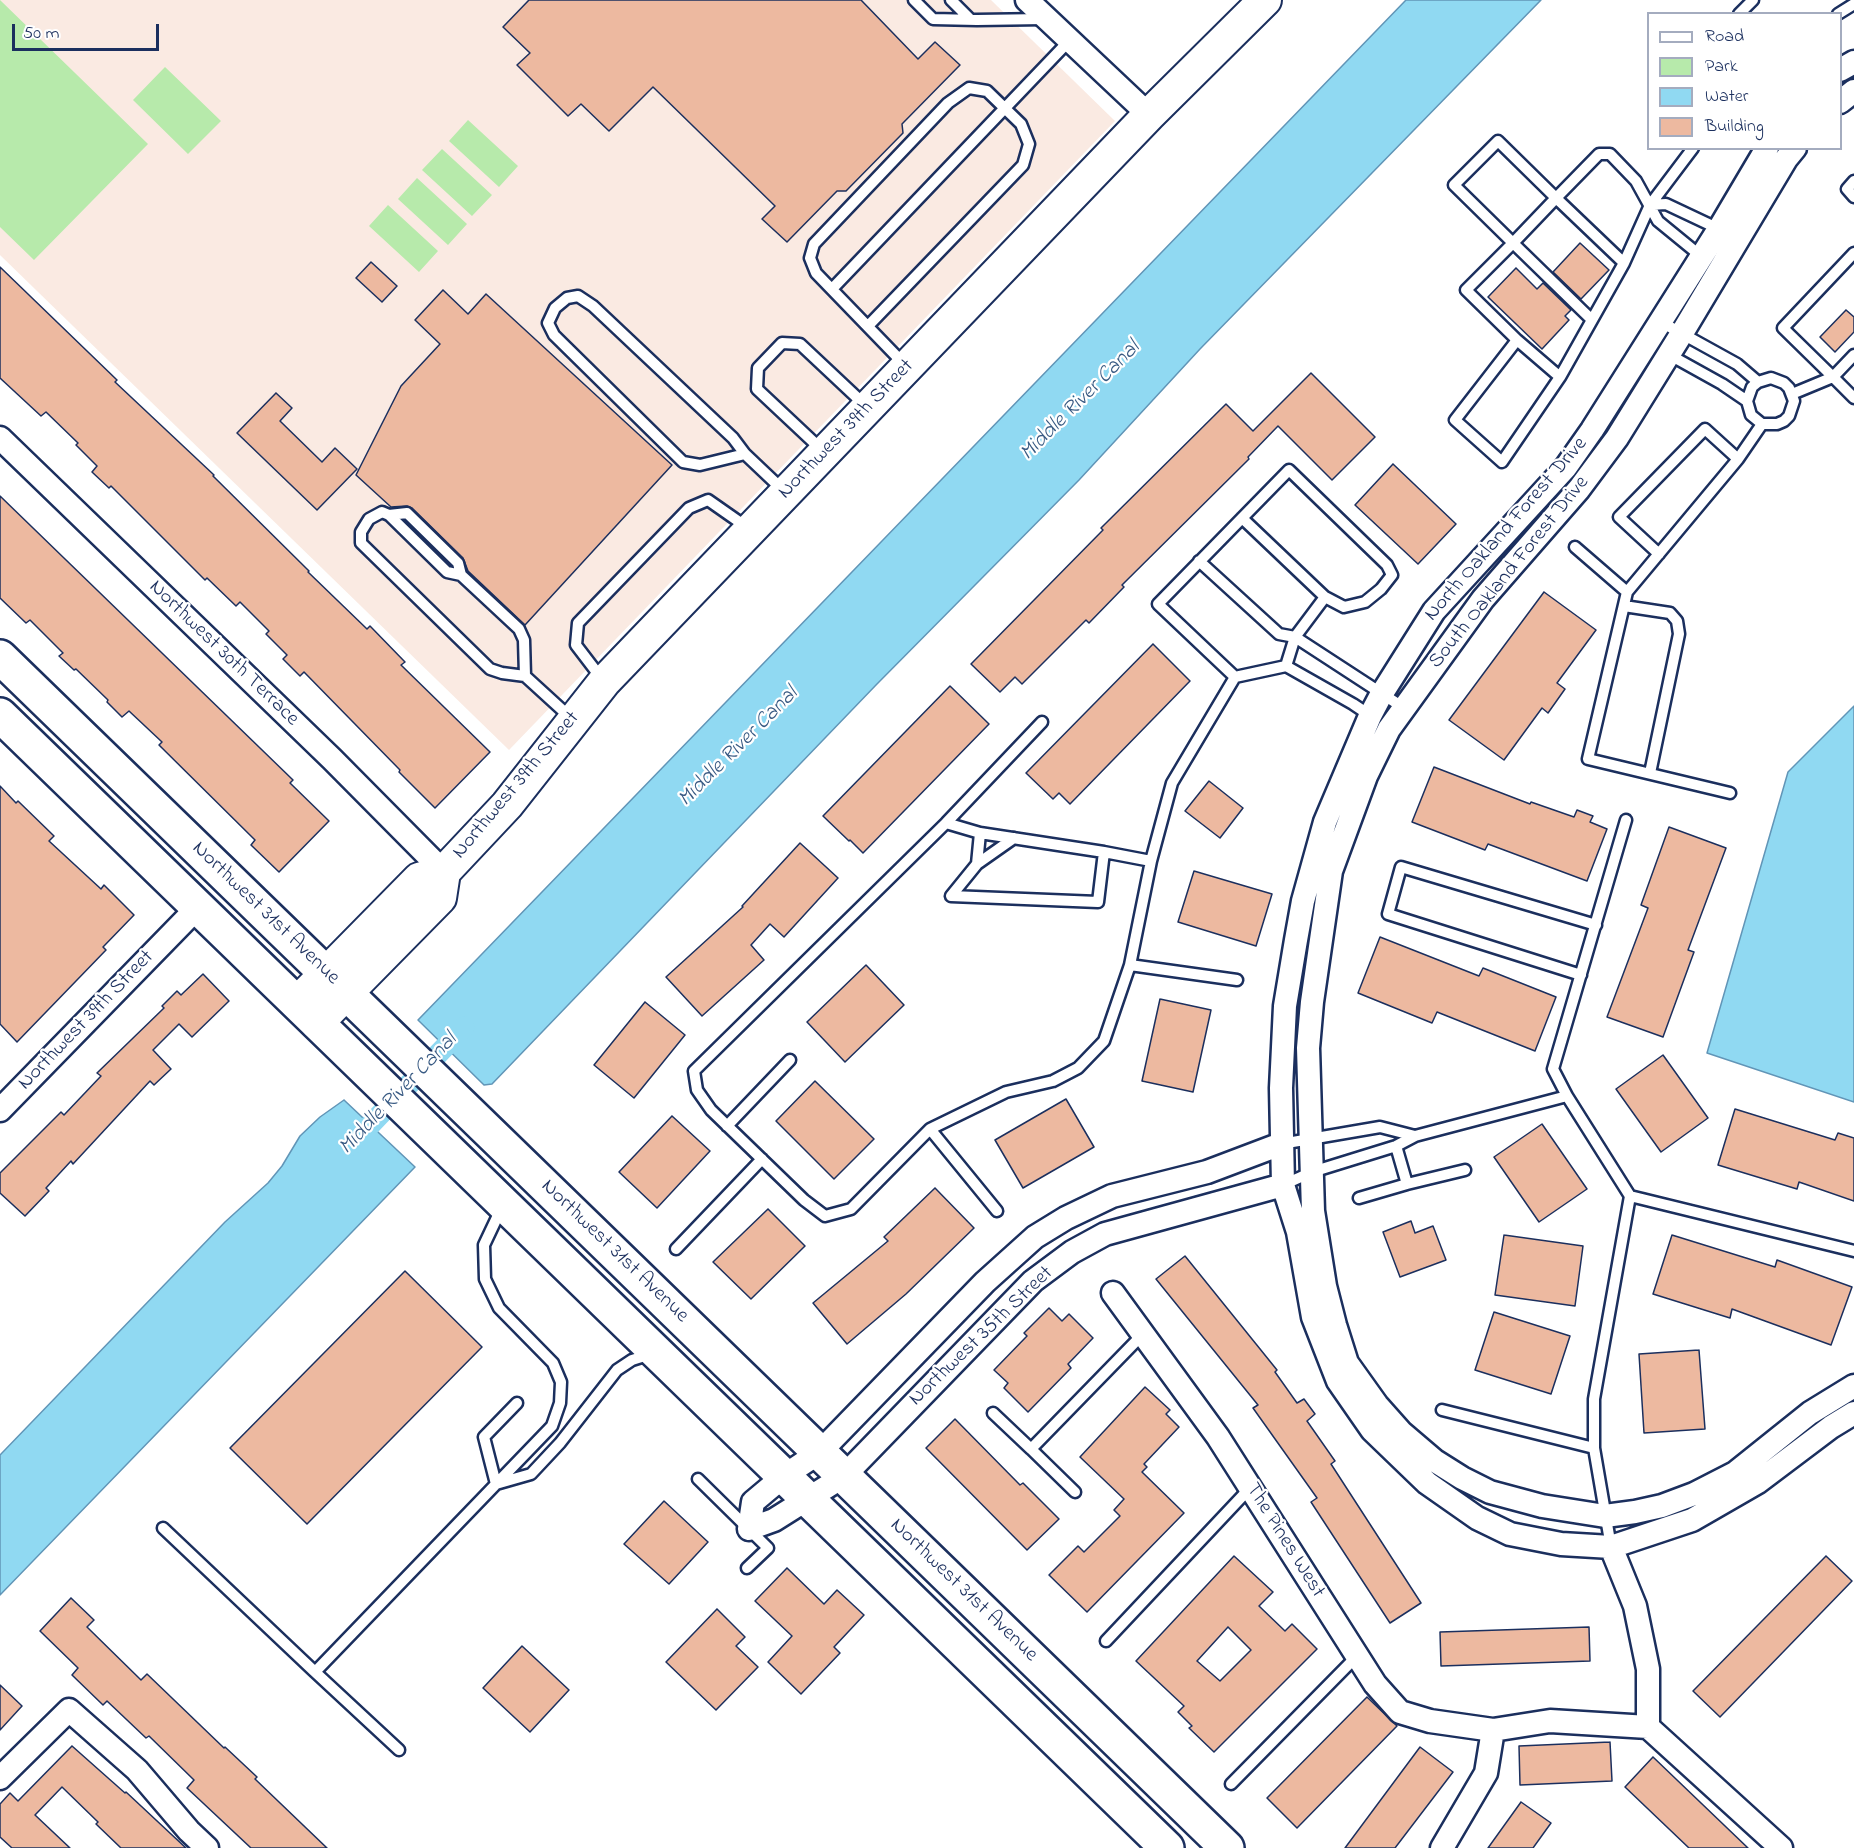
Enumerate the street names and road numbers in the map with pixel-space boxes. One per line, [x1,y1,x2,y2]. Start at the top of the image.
street label: Northwest 39th Street [774,355,920,505]
street label: North Oakland Forest Drive [1420,433,1594,627]
street label: South Oakland Forest Drive [1424,472,1596,674]
street label: Northwest 30th Terrace [143,576,303,732]
street label: Northwest 39th Street [448,707,586,865]
street label: Northwest 31st Avenue [186,837,344,991]
street label: Northwest 39th Street [14,946,160,1096]
street label: Northwest 31st Avenue [535,1175,693,1329]
street label: Northwest 35th Street [905,1262,1059,1412]
street label: The Pines West [1239,1479,1329,1603]
street label: Northwest 31st Avenue [884,1514,1042,1668]

